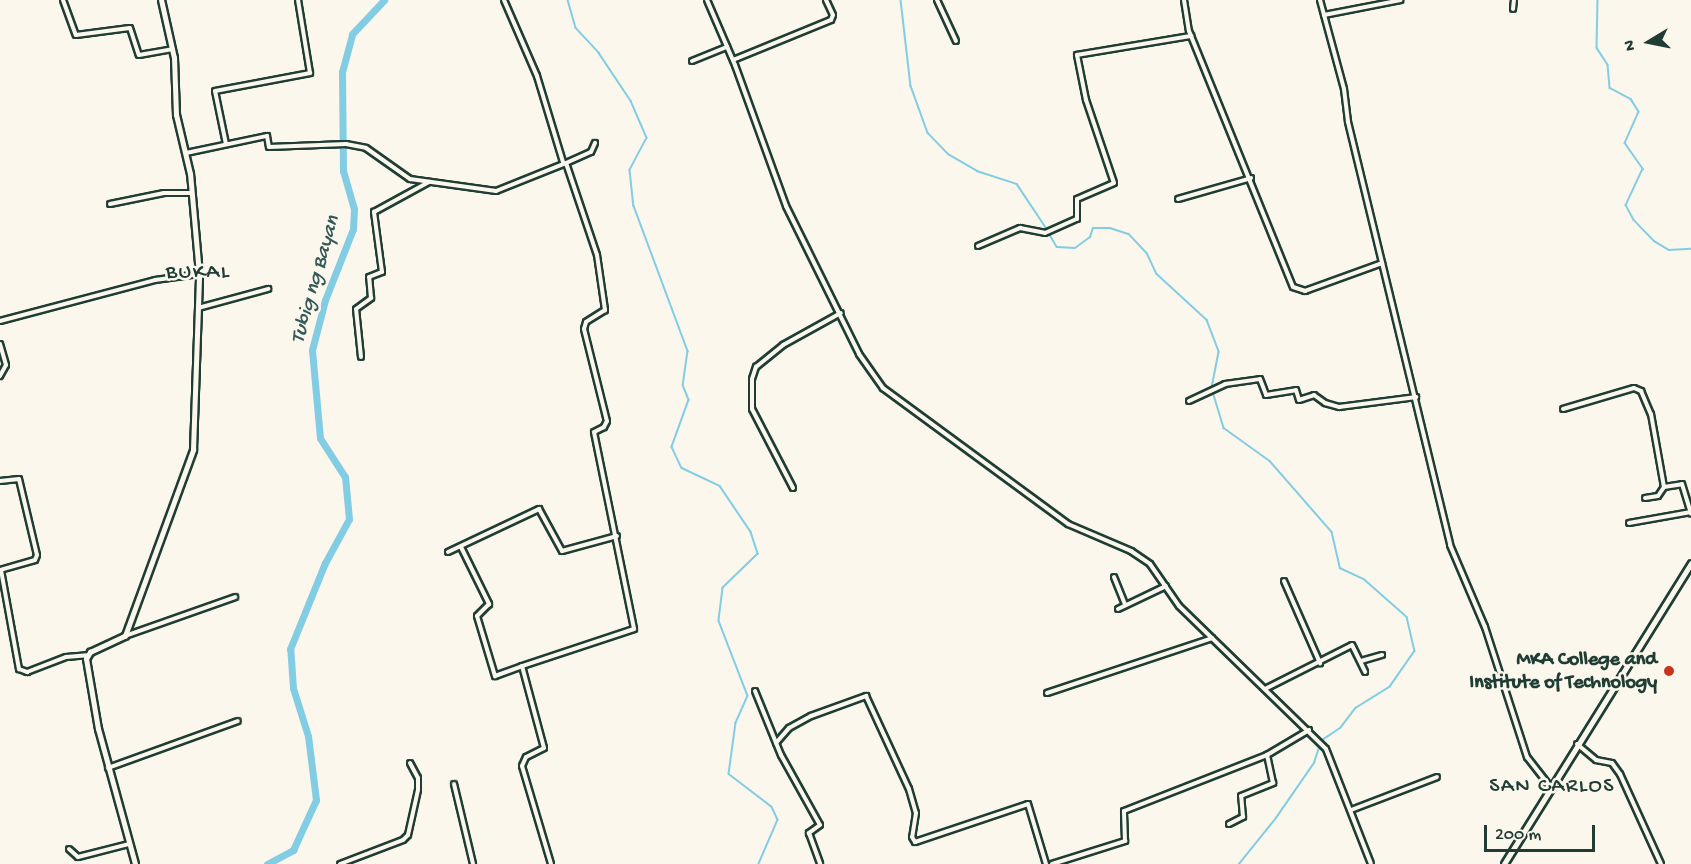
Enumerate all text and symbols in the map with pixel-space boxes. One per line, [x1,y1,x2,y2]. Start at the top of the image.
north arrow [1619,12,1679,72]
text: N [1621,38,1641,52]
water label: Tubig ng Bayan [287,213,347,347]
district label: BUKAL [166,261,230,287]
place label: MKA College and Institute of Technology [1469,648,1657,695]
marker: MKA College and Institute of Technology [1662,664,1676,678]
district label: SAN CARLOS [1489,775,1615,801]
scale bar [1487,813,1598,851]
text: 200 m [1495,825,1541,846]

